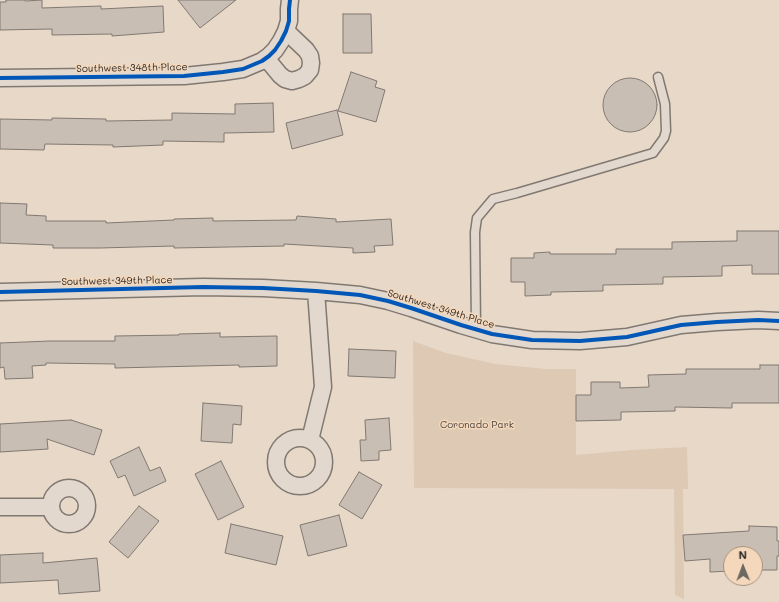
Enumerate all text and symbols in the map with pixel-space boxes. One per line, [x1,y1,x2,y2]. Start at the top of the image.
street label: Southwest 348th Place [76,61,188,75]
street label: Southwest 349th Place [61,274,173,288]
street label: Southwest 349th Place [386,287,496,331]
park label: Coronado Park [440,419,514,431]
north arrow [723,546,763,586]
text: N [738,547,747,562]

